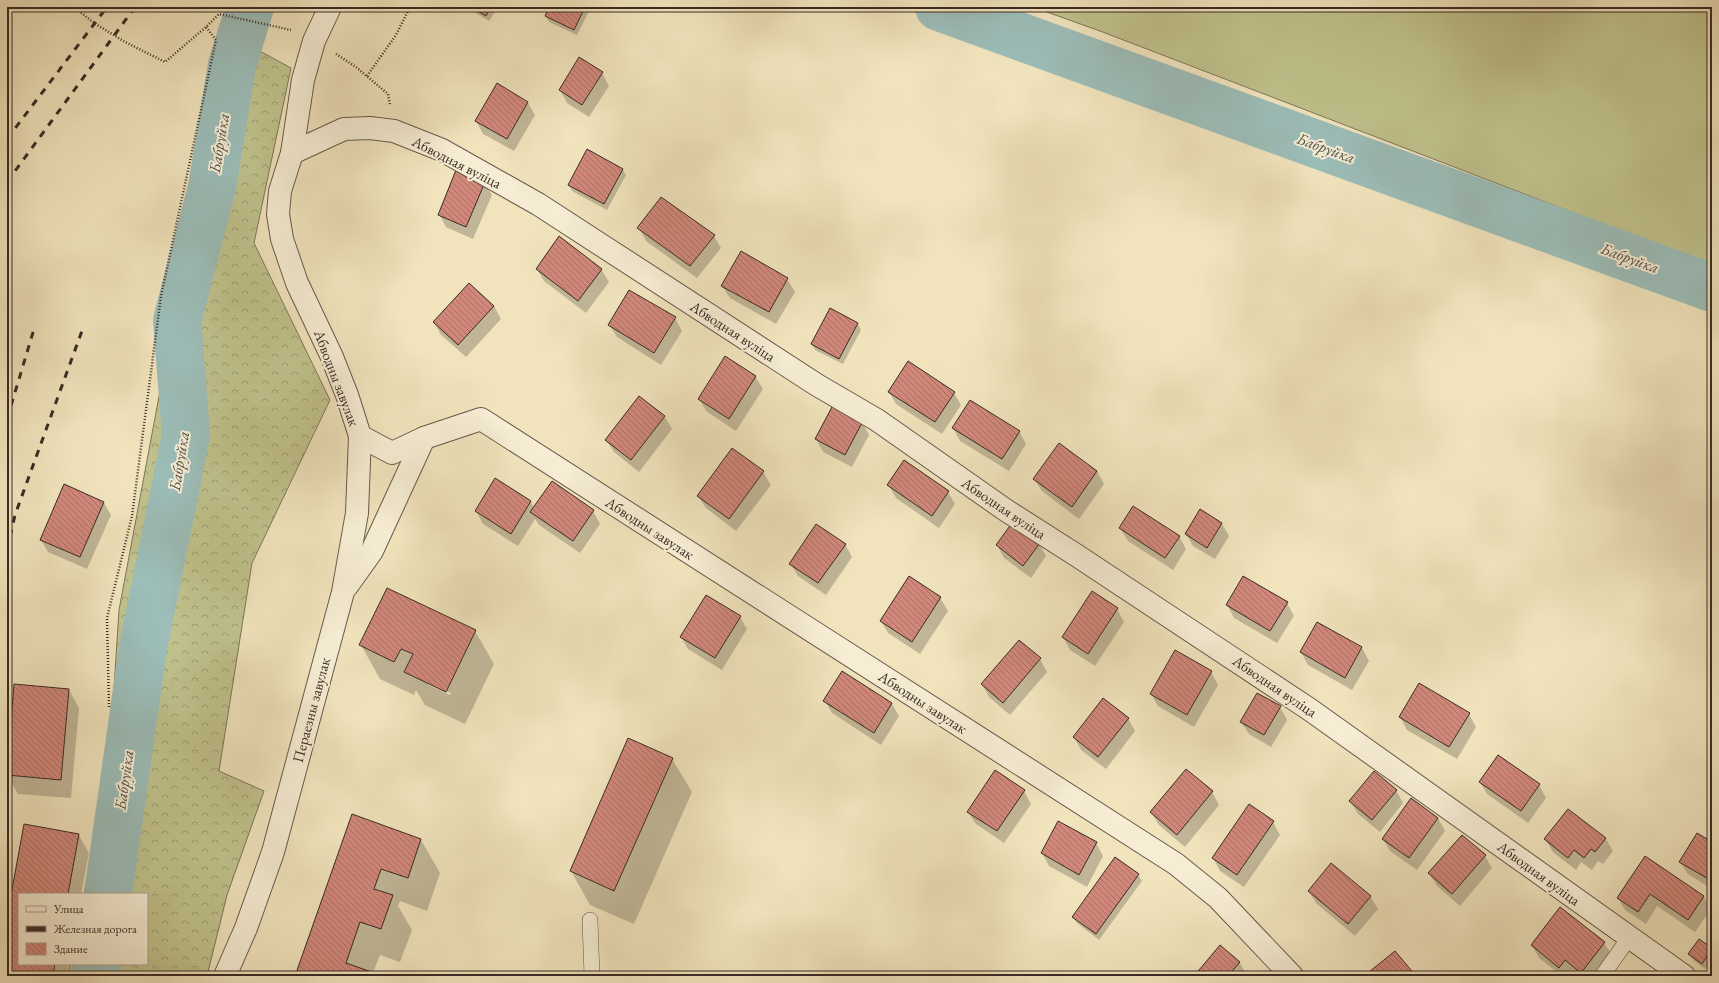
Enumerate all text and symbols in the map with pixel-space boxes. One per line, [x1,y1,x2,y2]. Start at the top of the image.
water label: Бабруйка [204,112,234,175]
water label: Бабруйка [1293,127,1358,168]
street label: Абводная вуліца [408,131,505,193]
water label: Бабруйка [1597,237,1662,278]
street label: Абводная вуліца [686,296,779,366]
street label: Абводны завулак [310,326,364,429]
water label: Бабруйка [164,430,194,493]
street label: Абводная вуліца [957,472,1050,543]
street label: Абводны завулак [601,492,698,564]
street label: Абводная вуліца [1228,650,1321,721]
street label: Пераезны завулак [288,656,334,764]
street label: Абводны завулак [874,666,971,738]
water label: Бабруйка [109,749,139,812]
street label: Абводная вуліца [1493,836,1584,909]
legend [18,893,148,965]
text: Улица [53,901,84,917]
text: Железная дорога [53,921,137,937]
text: Здание [54,941,88,957]

